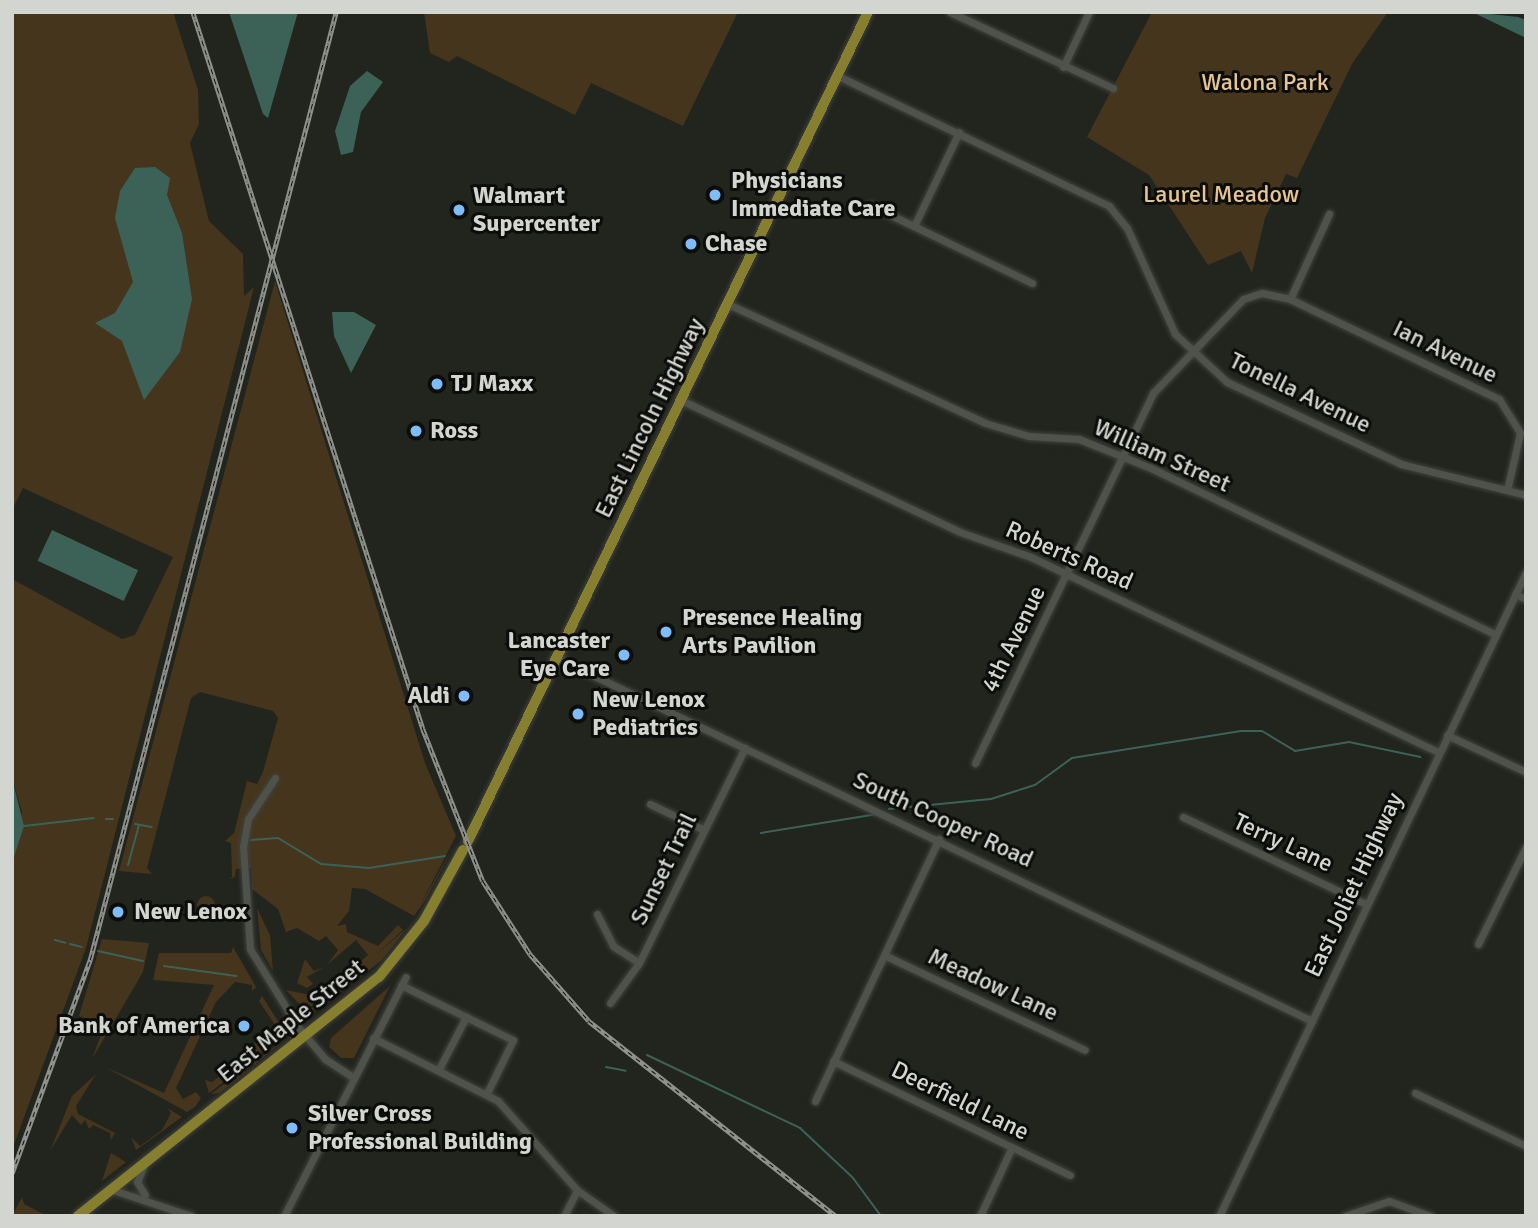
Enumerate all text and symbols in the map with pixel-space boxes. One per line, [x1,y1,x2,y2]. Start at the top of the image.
park label: Walona Park [1201,69,1329,97]
place label: Physicians Immediate Care [731,167,895,223]
park label: Laurel Meadow [1143,181,1299,209]
place label: Walmart Supercenter [473,182,600,238]
marker: Physicians Immediate Care [705,185,725,205]
marker: Walmart Supercenter [451,202,467,218]
place label: Chase [705,230,768,258]
marker: Chase [683,236,699,252]
street label: East Lincoln Highway [589,313,711,523]
street label: Ian Avenue [1388,314,1502,390]
street label: Tonella Avenue [1225,346,1375,440]
place label: TJ Maxx [451,370,533,398]
marker: TJ Maxx [429,376,445,392]
street label: William Street [1089,413,1235,499]
place label: Ross [430,417,478,445]
marker: Ross [408,423,424,439]
street label: Roberts Road [1001,515,1137,597]
street label: 4th Avenue [976,581,1052,697]
place label: Presence Healing Arts Pavilion [682,604,862,660]
marker: Presence Healing Arts Pavilion [656,622,676,642]
place label: Lancaster Eye Care [507,627,610,683]
marker: Lancaster Eye Care [616,647,632,663]
place label: Aldi [407,682,450,710]
place label: New Lenox Pediatrics [592,686,705,742]
marker: Aldi [456,688,472,704]
marker: New Lenox Pediatrics [570,706,586,722]
street label: South Cooper Road [848,766,1038,874]
street label: East Joliet Highway [1299,788,1409,982]
street label: Sunset Trail [625,808,703,930]
street label: Terry Lane [1229,808,1337,878]
place label: New Lenox [134,898,247,926]
marker: New Lenox [108,902,128,922]
street label: Meadow Lane [923,942,1063,1028]
street label: East Maple Street [212,953,370,1089]
place label: Bank of America [58,1012,230,1040]
marker: Bank of America [236,1018,252,1034]
street label: Deerfield Lane [886,1055,1034,1147]
place label: Silver Cross Professional Building [308,1100,532,1156]
marker: Silver Cross Professional Building [282,1118,302,1138]

